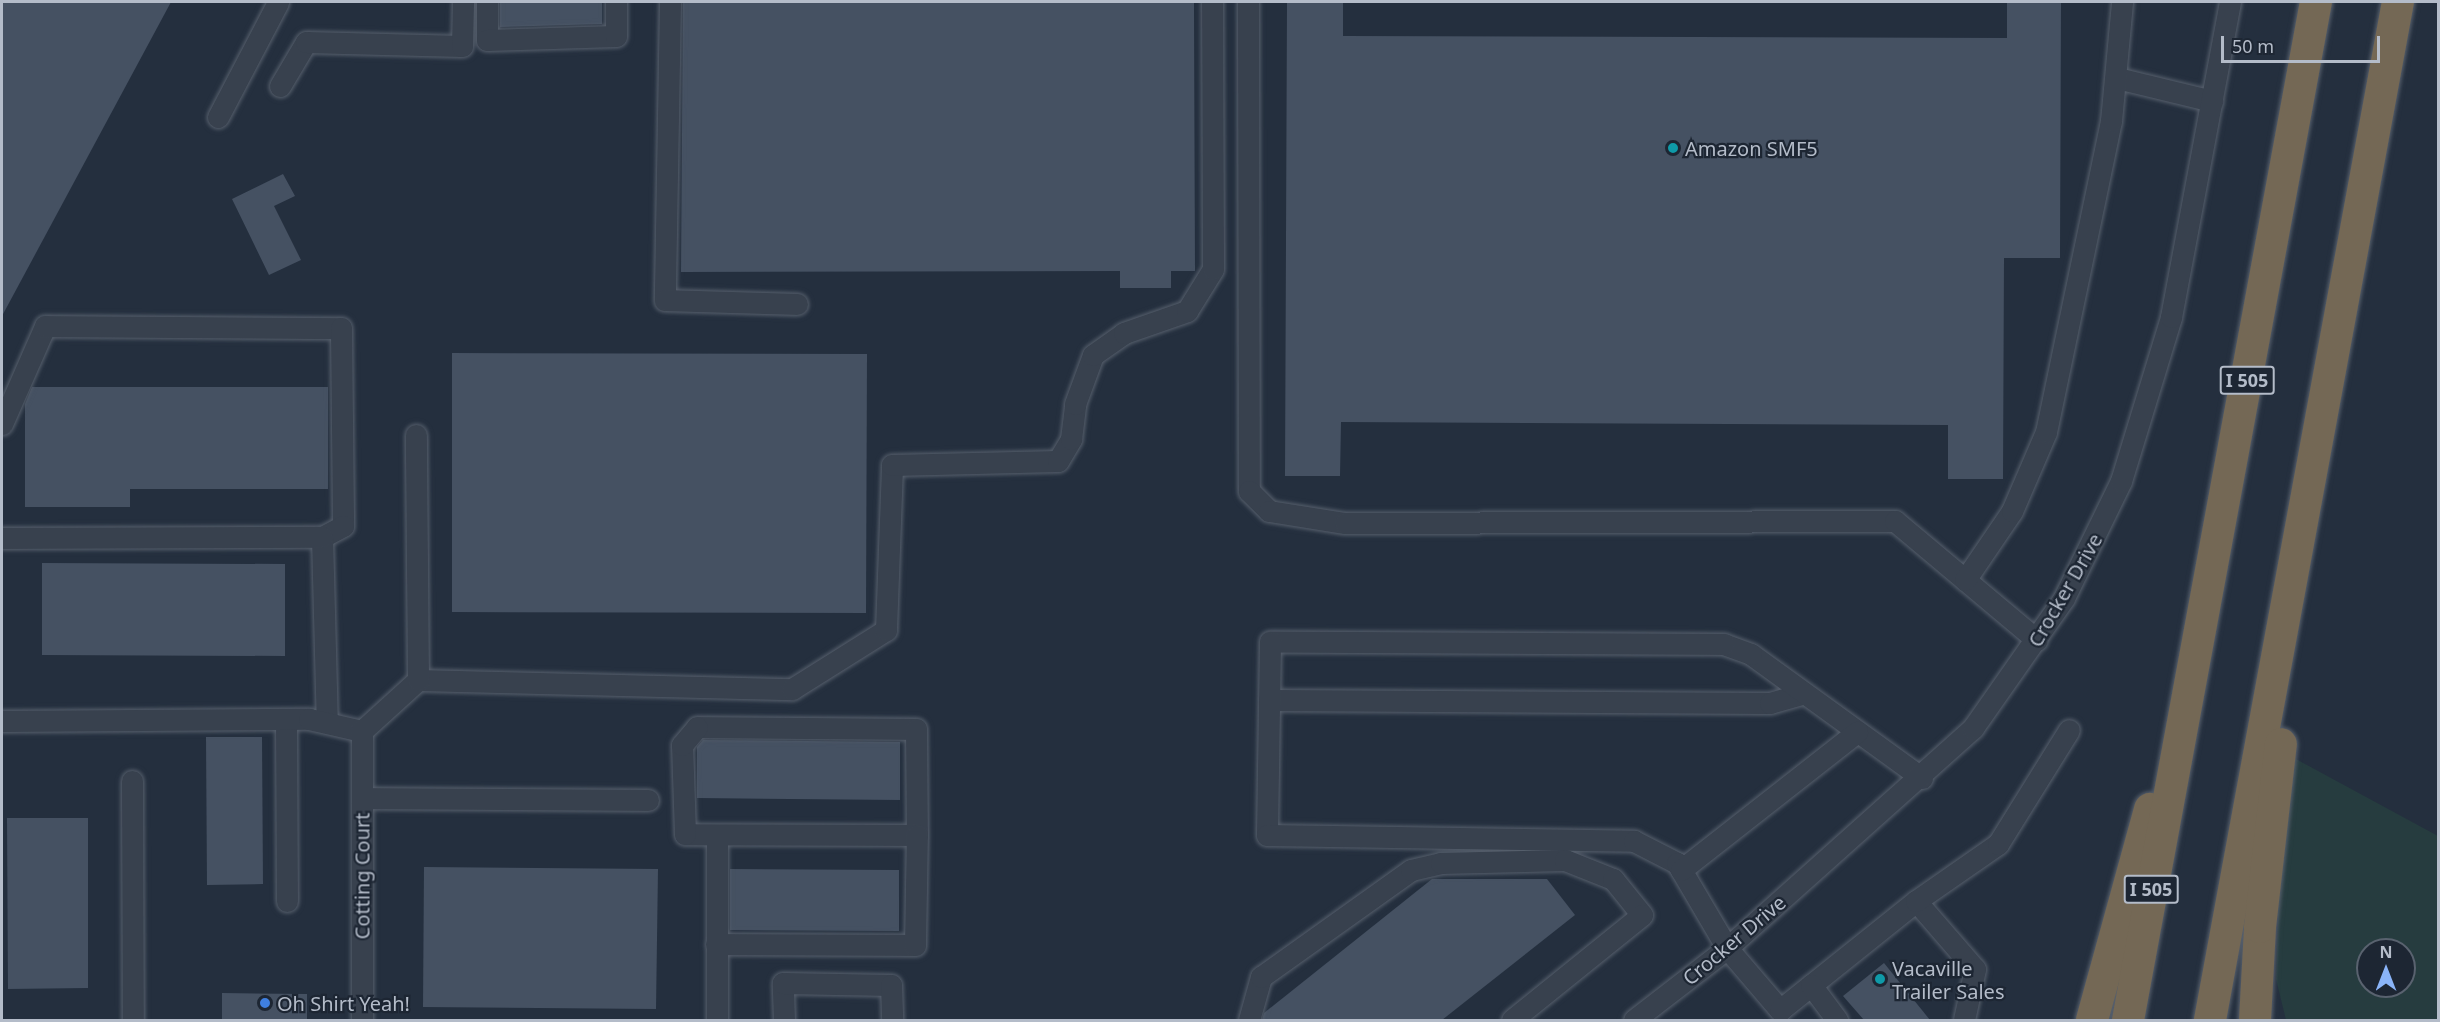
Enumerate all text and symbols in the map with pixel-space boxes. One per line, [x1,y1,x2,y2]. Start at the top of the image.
scale bar [2224,24,2383,62]
text: 50 m [2232,34,2274,58]
place label: Amazon SMF5 [1685,136,1818,160]
marker: Amazon SMF5 [1666,141,1680,155]
road number: I 505 [2218,365,2276,395]
street label: Crocker Drive [2023,529,2107,651]
street label: Cotting Court [350,813,374,939]
road number: I 505 [2122,874,2180,904]
street label: Crocker Drive [1678,890,1790,990]
north arrow [2356,938,2416,998]
text: N [2379,941,2393,963]
place label: Vacaville Trailer Sales [1892,956,2004,1003]
marker: Vacaville Trailer Sales [1873,972,1887,986]
place label: Oh Shirt Yeah! [277,991,410,1015]
marker: Oh Shirt Yeah! [258,996,272,1010]

